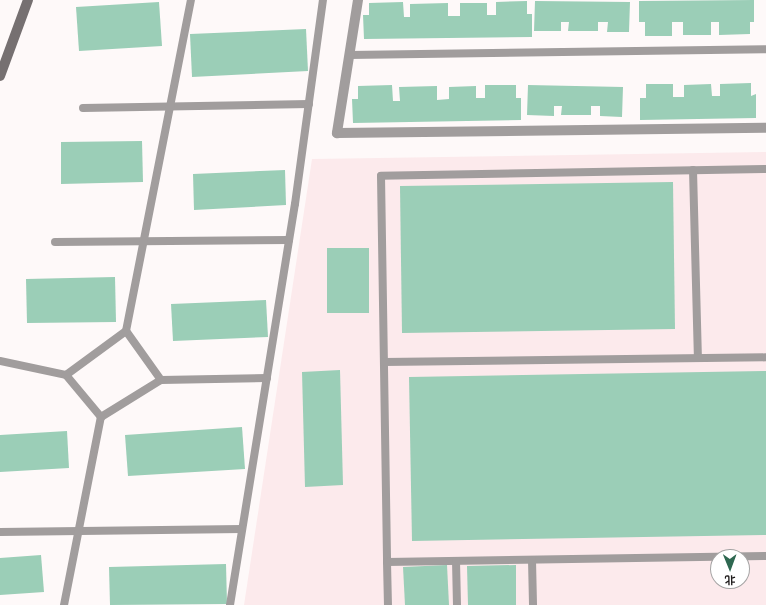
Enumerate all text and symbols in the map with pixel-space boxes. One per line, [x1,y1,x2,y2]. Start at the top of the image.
north arrow [710,549,750,589]
text: 北 [725,573,736,587]

